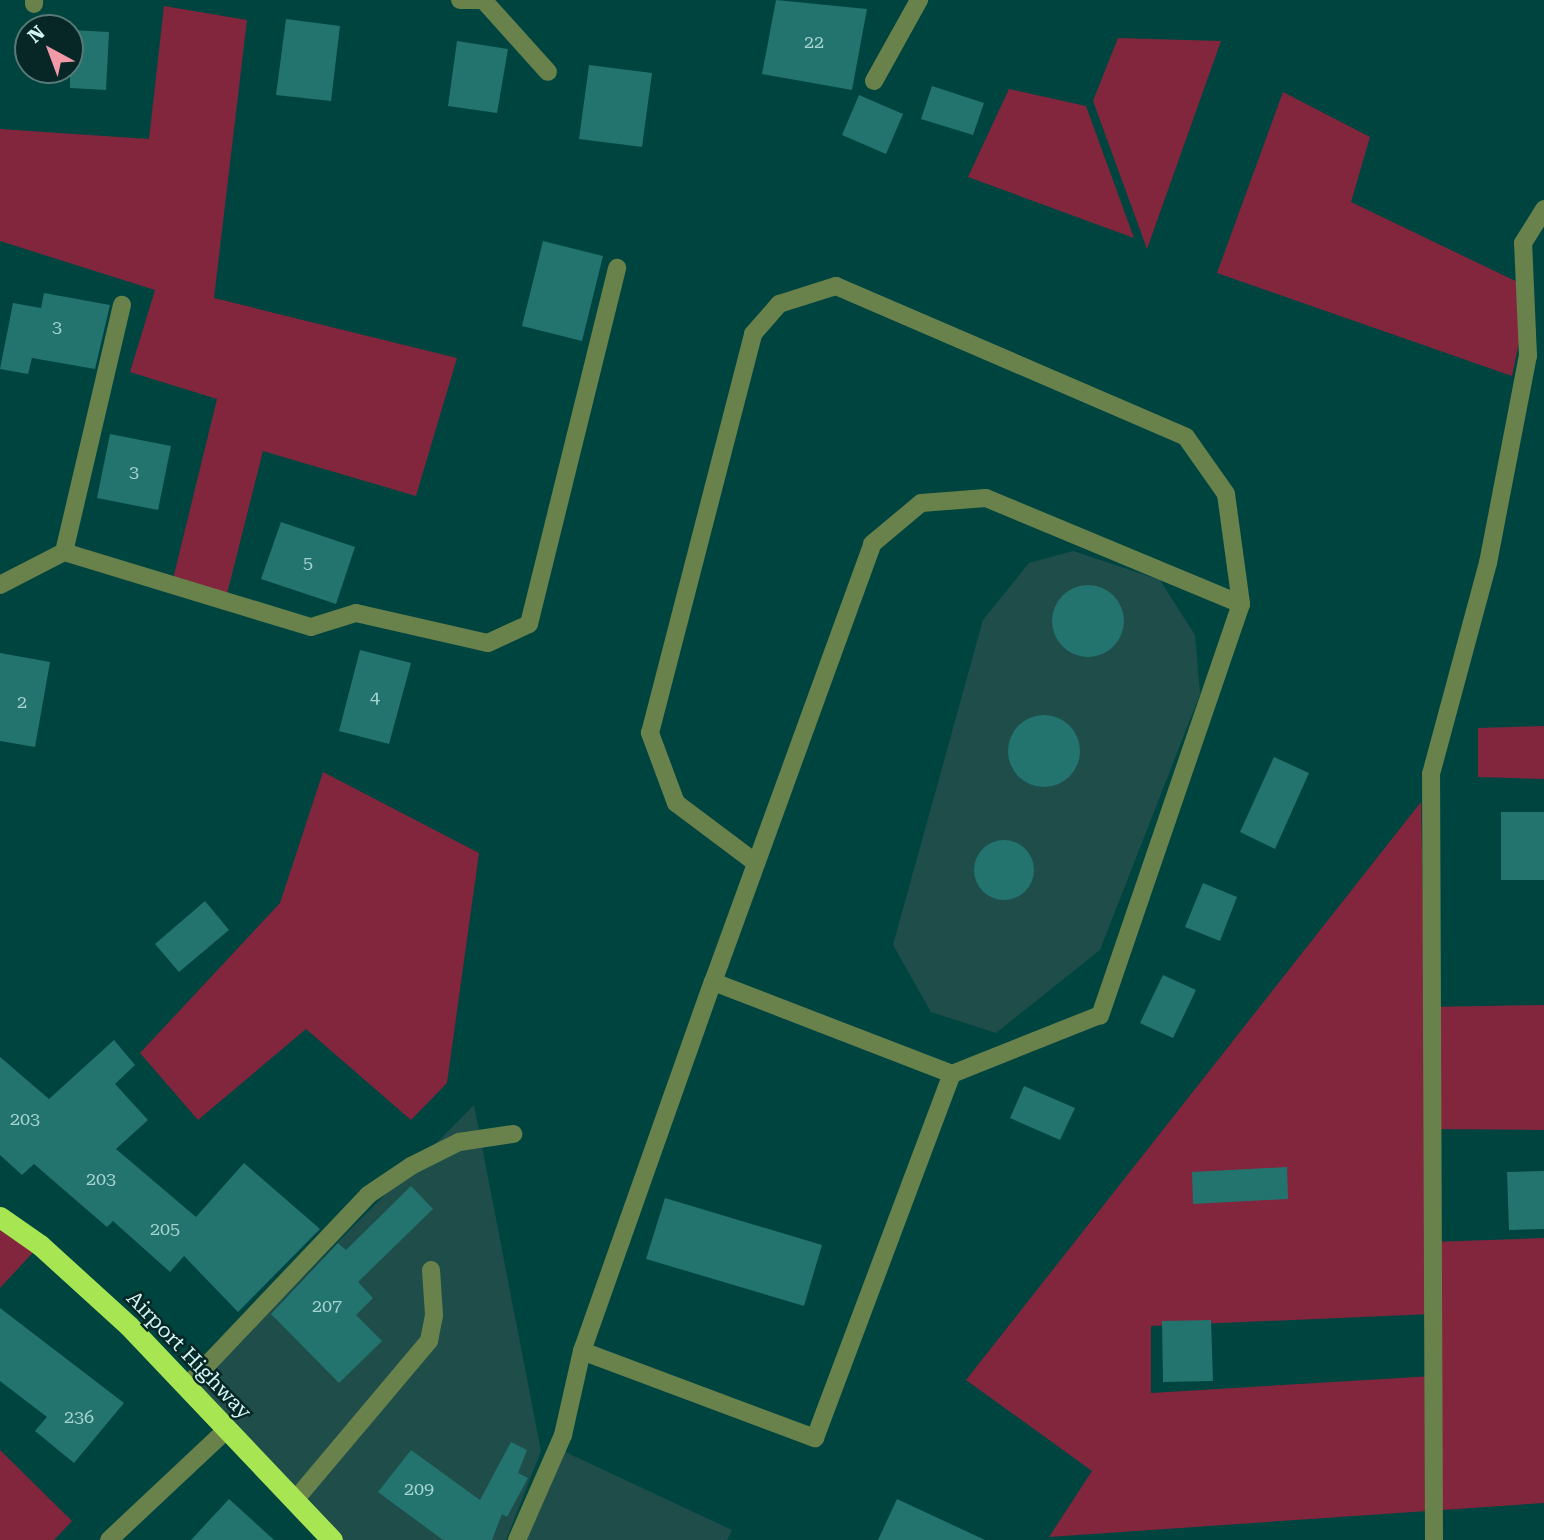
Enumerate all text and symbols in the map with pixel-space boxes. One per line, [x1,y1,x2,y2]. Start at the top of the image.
north arrow [14,14,84,84]
text: N [23,21,49,48]
house number: 22 [804,31,824,53]
house number: 3 [52,316,62,338]
house number: 3 [129,461,139,483]
house number: 5 [303,552,313,574]
house number: 4 [370,686,380,708]
house number: 2 [17,691,27,713]
house number: 203 [10,1108,40,1130]
house number: 203 [86,1168,116,1190]
house number: 205 [150,1218,180,1240]
street label: Airport Highway [121,1286,257,1424]
house number: 207 [312,1295,342,1317]
house number: 236 [64,1406,94,1428]
house number: 209 [404,1478,434,1500]

